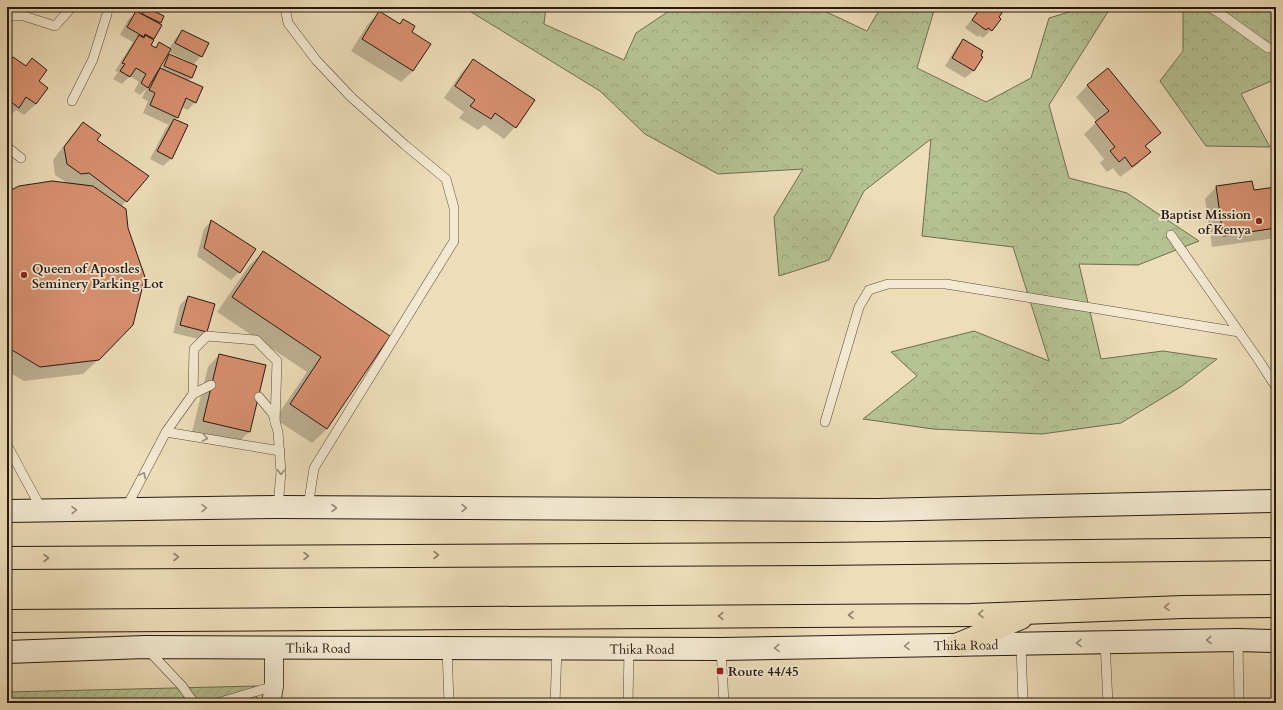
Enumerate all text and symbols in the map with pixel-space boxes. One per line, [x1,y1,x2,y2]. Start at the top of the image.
place label: Baptist Mission of Kenya [1160,206,1252,239]
marker: Baptist Mission of Kenya [1254,216,1264,226]
place label: Queen of Apostles Seminery Parking Lot [32,260,164,293]
marker: Queen of Apostles Seminery Parking Lot [19,270,29,280]
one-way arrow [202,434,208,442]
one-way arrow [276,469,285,475]
one-way arrow [139,472,146,479]
one-way arrow [201,504,207,512]
one-way arrow [331,504,337,512]
one-way arrow [461,504,467,512]
one-way arrow [71,506,77,514]
one-way arrow [433,551,439,559]
one-way arrow [303,552,309,560]
one-way arrow [173,553,179,561]
one-way arrow [43,554,49,562]
one-way arrow [1164,603,1170,612]
one-way arrow [978,610,984,619]
one-way arrow [848,611,854,619]
one-way arrow [718,612,724,620]
street label: Thika Road [933,636,999,655]
one-way arrow [1206,636,1212,644]
street label: Thika Road [285,639,351,658]
one-way arrow [1076,639,1082,647]
street label: Thika Road [609,641,675,659]
one-way arrow [904,642,910,650]
one-way arrow [774,644,780,652]
place label: Route 44/45 [728,663,799,681]
marker: Route 44/45 [715,666,725,676]

